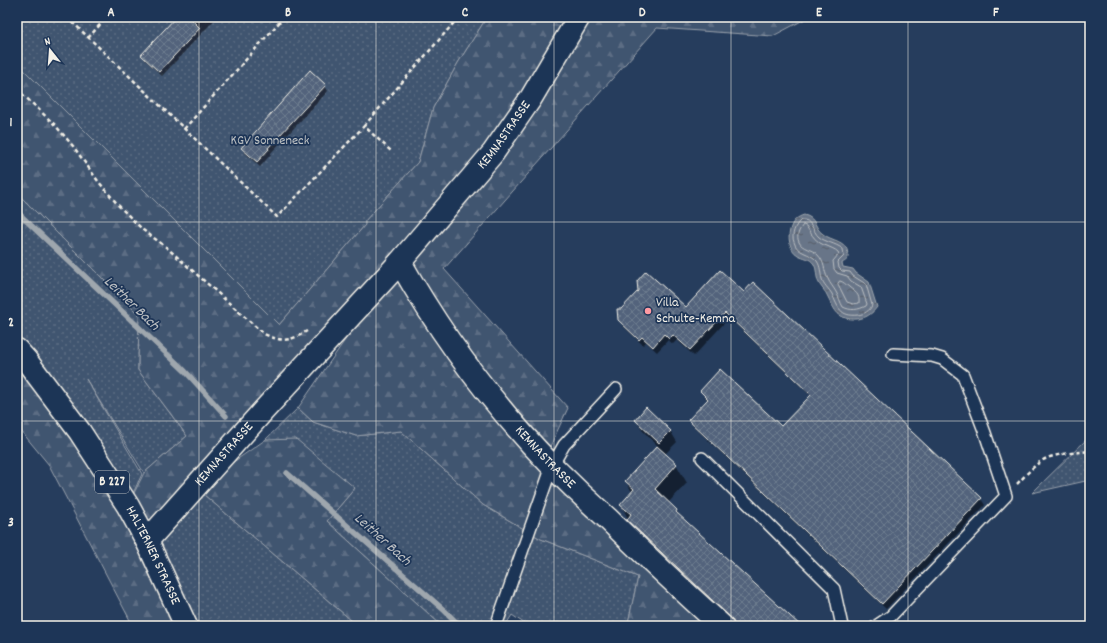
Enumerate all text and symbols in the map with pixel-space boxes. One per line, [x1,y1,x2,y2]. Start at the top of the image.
text: A [107,4,115,23]
text: B [285,4,291,23]
text: C [462,4,469,23]
text: D [639,4,646,23]
text: E [816,4,823,23]
text: F [993,4,999,23]
north arrow [30,30,70,70]
text: N [43,34,53,51]
street label: KEMNASTRASSE [473,96,536,174]
text: 1 [10,114,13,133]
park label: KGV Sonneneck [231,131,310,151]
water label: Leither Bach [98,272,165,337]
place label: Villa Schulte-Kemna [656,293,735,329]
marker: Villa Schulte-Kemna [643,306,653,316]
text: 2 [8,314,14,333]
street label: KEMNASTRASSE [190,417,259,491]
street label: KEMNASTRASSE [510,422,580,494]
road number: B 227 [95,471,129,493]
street label: HALTERNER STRASSE [120,503,185,609]
water label: Leither Bach [348,508,416,573]
text: 3 [8,514,14,533]

